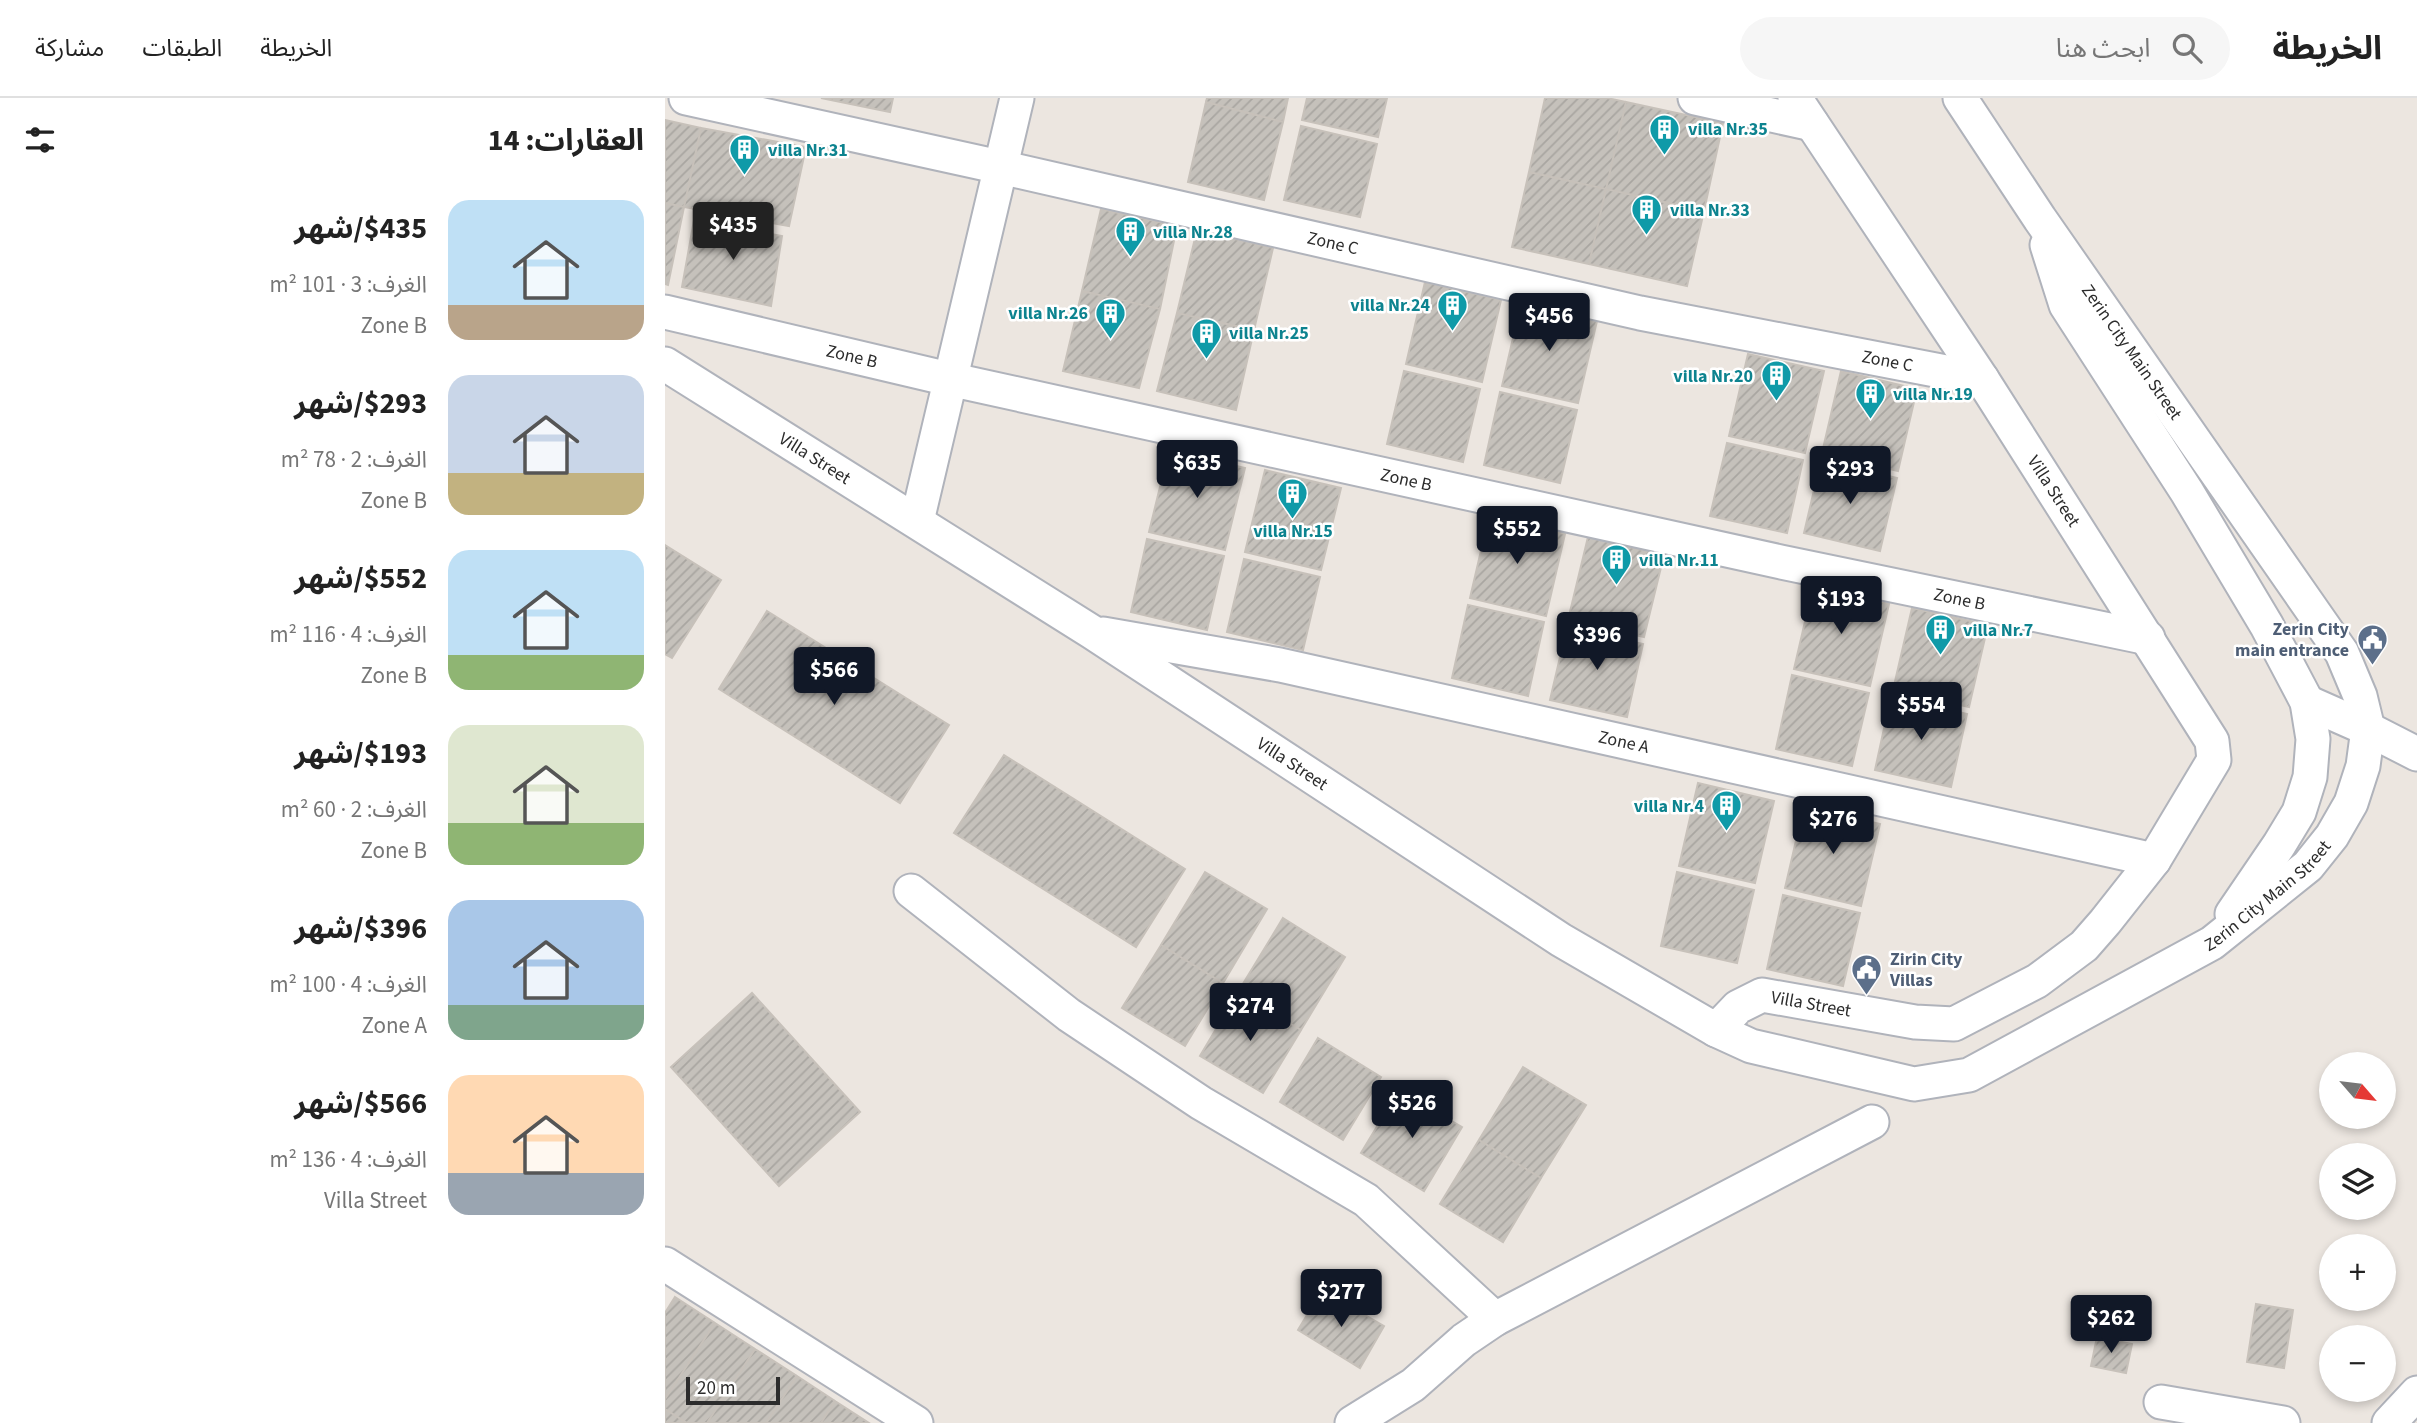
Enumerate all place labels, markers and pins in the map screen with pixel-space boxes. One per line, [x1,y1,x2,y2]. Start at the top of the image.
building icon: villa Nr.35 [1648,112,1682,156]
place label: villa Nr.35 [1688,117,1768,142]
building icon: villa Nr.31 [728,133,762,177]
place label: villa Nr.31 [768,138,848,163]
building icon: villa Nr.33 [1630,193,1664,237]
place label: villa Nr.33 [1670,198,1750,223]
pin: $435 [692,202,774,262]
building icon: villa Nr.28 [1113,215,1147,259]
place label: villa Nr.28 [1153,220,1233,245]
building icon: villa Nr.24 [1436,288,1470,332]
place label: villa Nr.24 [1350,293,1430,318]
pin: $456 [1508,294,1590,353]
building icon: villa Nr.26 [1094,296,1128,340]
place label: villa Nr.26 [1008,301,1088,326]
building icon: villa Nr.25 [1189,316,1223,360]
place label: villa Nr.25 [1229,321,1309,346]
building icon: villa Nr.20 [1759,359,1793,403]
place label: villa Nr.20 [1673,364,1753,389]
building icon: villa Nr.19 [1853,377,1887,421]
place label: villa Nr.19 [1893,382,1973,407]
pin: $635 [1156,440,1238,500]
pin: $293 [1809,446,1891,506]
building icon: villa Nr.15 [1276,476,1310,520]
pin: $552 [1476,506,1558,566]
place label: villa Nr.15 [1253,519,1333,544]
building icon: villa Nr.11 [1599,543,1633,587]
place label: villa Nr.11 [1639,548,1719,573]
pin: $193 [1800,576,1882,636]
pin: $396 [1556,612,1638,672]
building icon: villa Nr.7 [1923,613,1957,657]
place label: Zerin City main entrance [2235,617,2350,663]
place label: villa Nr.7 [1963,618,2033,643]
public building icon: Zerin City main entrance [2355,622,2389,666]
pin: $566 [793,648,875,707]
pin: $554 [1880,682,1962,742]
building icon: villa Nr.4 [1710,789,1744,833]
place label: villa Nr.4 [1634,794,1704,819]
pin: $276 [1792,796,1874,856]
place label: Zirin City Villas [1889,947,1963,993]
public building icon: Zirin City Villas [1850,952,1884,996]
pin: $274 [1209,984,1291,1043]
pin: $526 [1371,1080,1453,1140]
pin: $277 [1300,1270,1382,1329]
pin: $262 [2070,1296,2152,1355]

